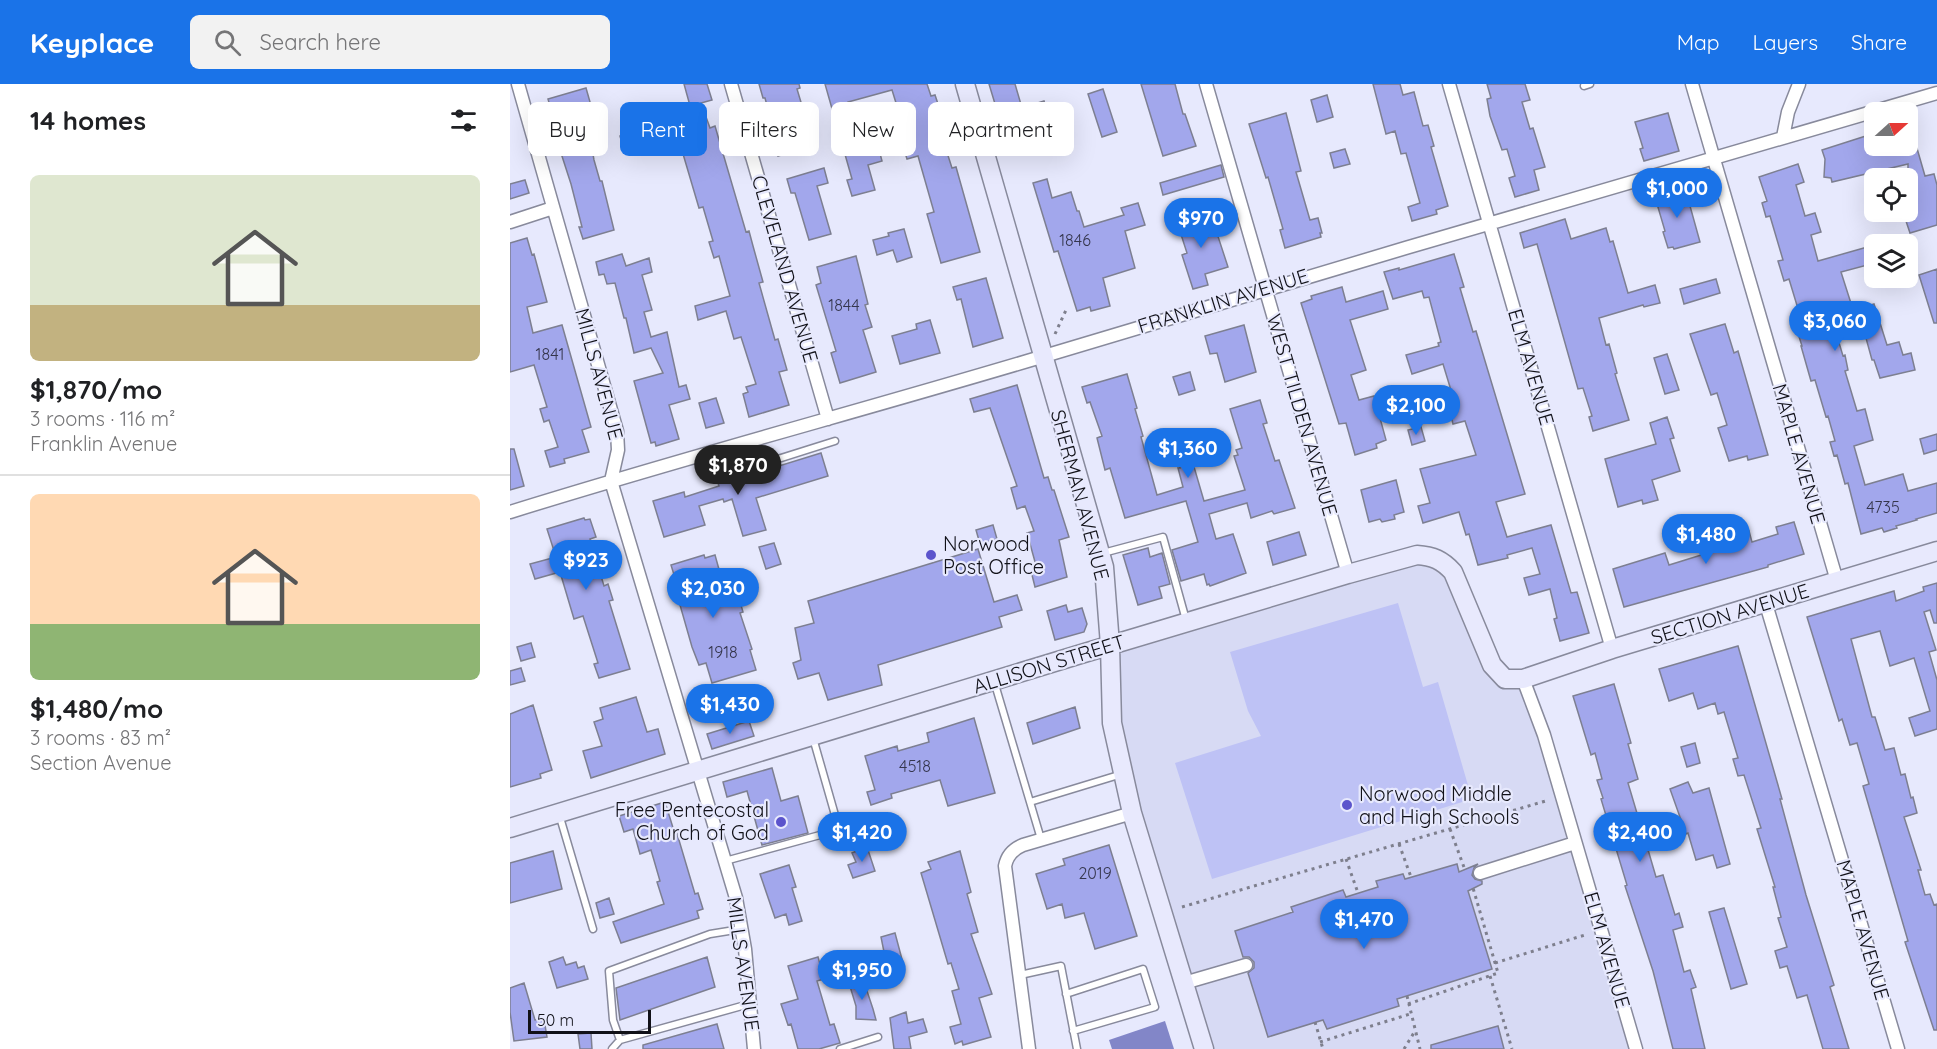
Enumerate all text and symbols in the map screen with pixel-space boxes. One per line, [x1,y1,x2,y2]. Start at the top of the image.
search box [190,15,610,69]
text: Keyplace [30,25,154,60]
icon: search [211,26,244,59]
text: Search here [259,28,381,56]
text: Map [1677,29,1720,55]
text: Layers [1753,29,1818,55]
text: Share [1851,29,1907,55]
chip: Buy [528,102,608,156]
chip: Rent [620,102,707,156]
chip: Filters [719,102,819,156]
chip: New [831,102,916,156]
chip: Apartment [928,102,1074,156]
north arrow [1864,102,1918,156]
map controls [1864,102,1918,288]
text: 14 homes [30,104,146,137]
icon: filters [447,104,480,137]
pin: $1,000 [1628,168,1726,219]
button: locate [1864,168,1918,222]
street label: CLEVELAND AVENUE [747,172,824,365]
text: $1,000 [1646,175,1708,200]
pin: $970 [1165,198,1237,249]
text: $970 [1178,205,1224,230]
icon: home [201,214,309,322]
house number: 1846 [1059,230,1091,250]
button: layers [1864,234,1918,288]
street label: FRANKLIN AVENUE [1134,263,1311,338]
house number: 1844 [828,295,860,315]
pin: $3,060 [1786,301,1884,352]
street label: MILLS AVENUE [570,305,629,443]
street label: ELM AVENUE [1503,306,1560,428]
text: $3,060 [1803,308,1867,333]
street label: WEST TILDEN AVENUE [1262,311,1343,519]
house number: 1841 [536,344,564,364]
text: $1,870/mo [30,373,162,406]
street label: MAPLE AVENUE [1768,381,1831,527]
pin: $2,100 [1367,385,1465,436]
text: $2,100 [1386,392,1446,417]
text: 3 rooms · 116 m² [30,406,175,431]
street label: SHERMAN AVENUE [1046,407,1115,583]
pin: $1,360 [1139,428,1237,479]
text: Franklin Avenue [30,431,177,456]
text: $1,360 [1158,435,1218,460]
pin: $1,870 [689,445,787,496]
text: $1,870 [708,452,768,477]
house number: 4735 [1866,497,1900,517]
pin: $1,480 [1657,514,1755,565]
text: $1,480 [1676,521,1736,546]
place label: Norwood Post Office [943,531,1044,579]
icon: home [201,533,309,641]
pin: $923 [550,540,622,591]
text: $923 [563,547,609,572]
marker: Norwood Post Office [924,548,938,562]
pin: $2,030 [664,568,762,619]
text: $2,030 [681,575,745,600]
street label: SECTION AVENUE [1648,578,1812,649]
street label: ALLISON STREET [970,629,1128,698]
house number: 1918 [708,642,738,662]
pin: $1,430 [681,684,779,735]
text: $1,430 [700,691,760,716]
text: $1,480/mo [30,692,163,725]
text: 3 rooms · 83 m² [30,725,171,750]
text: Section Avenue [30,750,171,775]
house number: 4518 [899,756,931,776]
place label: Norwood Middle and High Schools [1359,781,1519,829]
place label: Free Pentecostal Church of God [615,797,769,845]
marker: Norwood Middle and High Schools [1340,798,1354,812]
pin: $1,420 [813,812,911,863]
pin: $2,400 [1591,812,1689,863]
marker: Free Pentecostal Church of God [774,815,788,829]
text: $1,420 [832,819,892,844]
text: $2,400 [1607,819,1673,844]
street label: MAPLE AVENUE [1832,857,1895,1003]
house number: 2019 [1078,863,1112,883]
street label: ELM AVENUE [1579,889,1636,1011]
street label: MILLS AVENUE [722,895,765,1033]
pin: $1,470 [1315,899,1413,950]
text: $1,470 [1334,906,1394,931]
pin: $1,950 [813,950,911,1001]
text: $1,950 [832,957,892,982]
scale bar [528,1007,651,1034]
text: 50 m [537,1010,574,1030]

